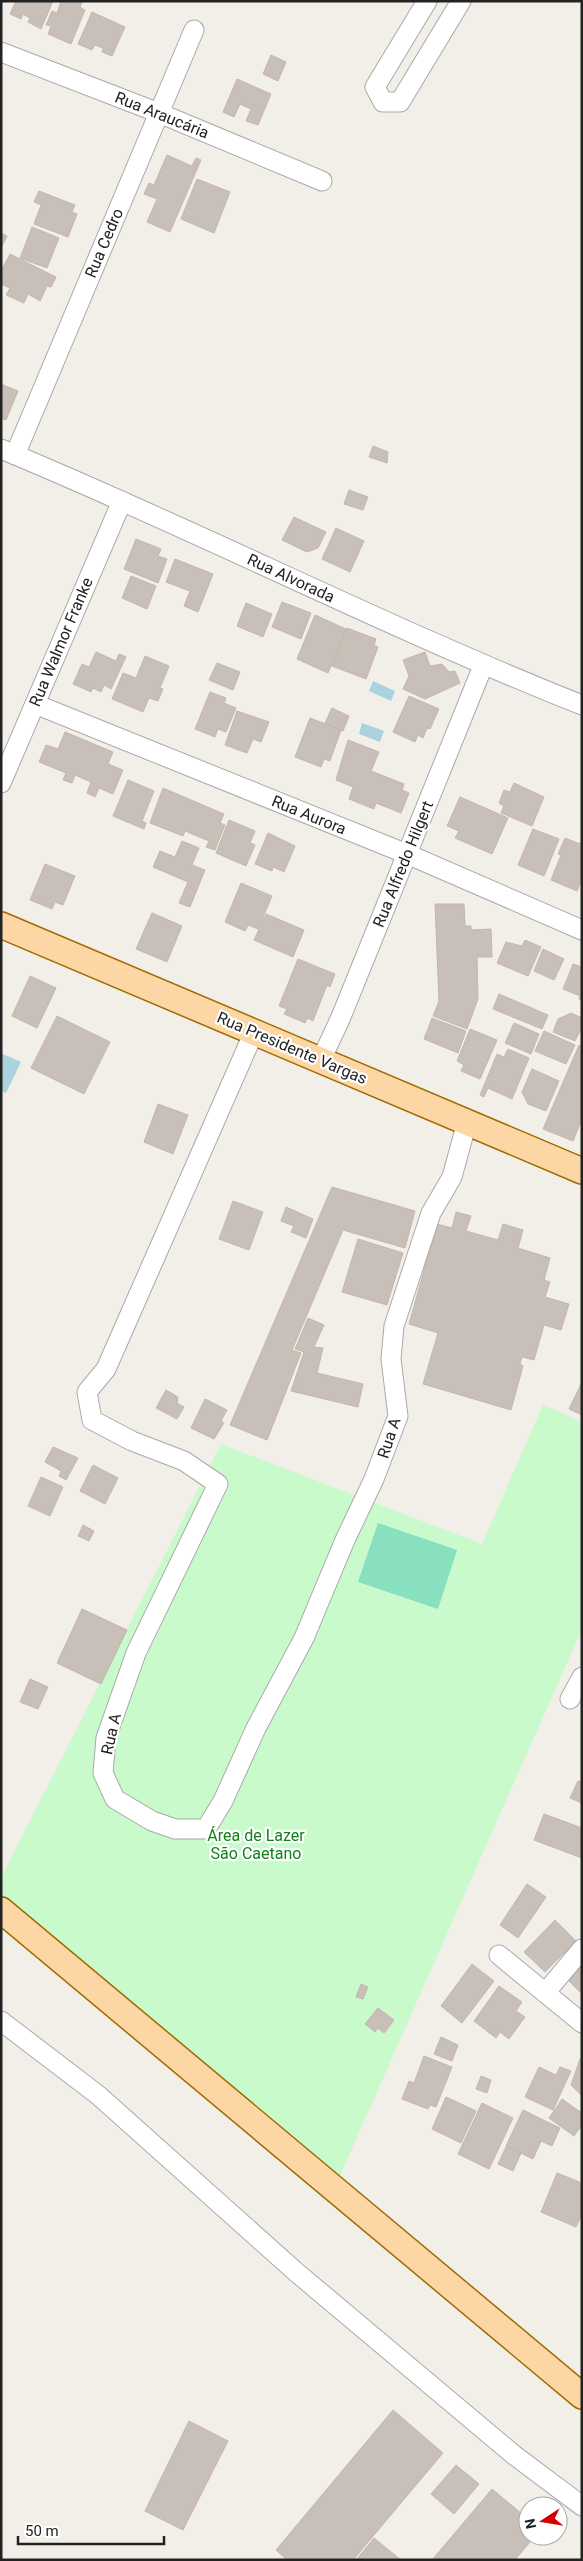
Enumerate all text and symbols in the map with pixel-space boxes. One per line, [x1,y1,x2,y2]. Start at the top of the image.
street label: Rua Araucária [112,88,212,142]
street label: Rua Cedro [81,205,127,281]
street label: Rua Alvorada [244,550,338,606]
street label: Rua Walmor Franke [25,575,97,709]
street label: Rua Aurora [269,791,349,839]
street label: Rua Alfredo Hilgert [369,798,437,930]
street label: Rua Presidente Vargas [214,1008,370,1088]
street label: Rua A [374,1415,405,1461]
street label: Rua A [97,1711,125,1756]
park label: Área de Lazer São Caetano [207,1826,305,1863]
north arrow [518,2496,568,2546]
scale bar [18,2514,164,2546]
text: N [521,2517,539,2530]
text: 50 m [25,2522,59,2540]

